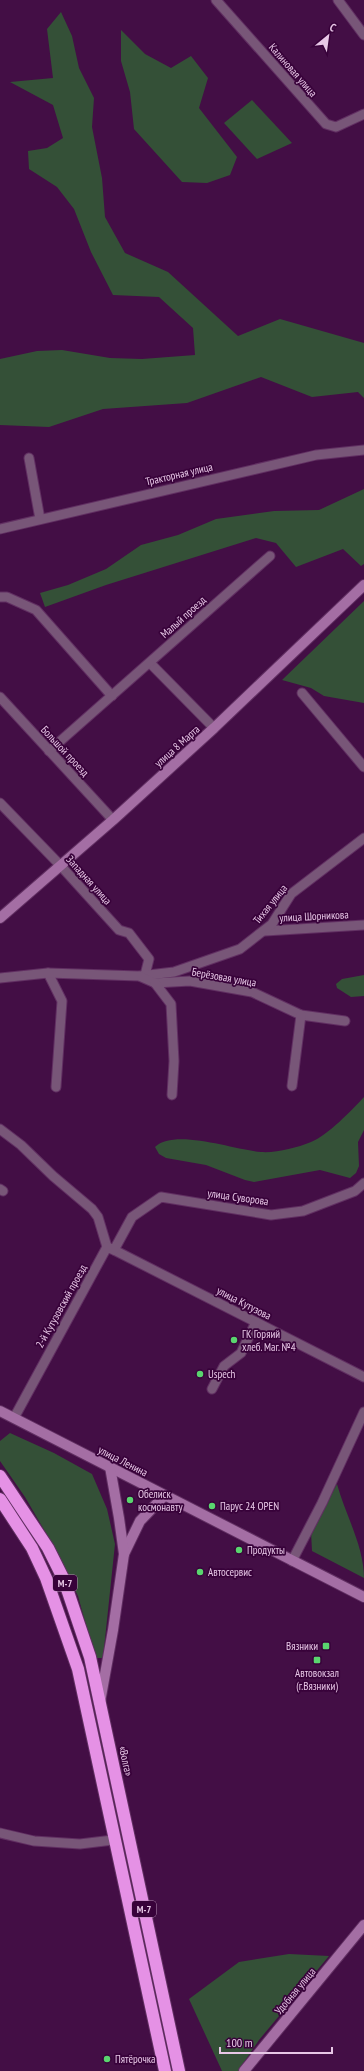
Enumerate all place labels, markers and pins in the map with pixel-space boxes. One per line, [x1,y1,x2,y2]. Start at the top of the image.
place label: ГК Горяий хлеб. Маг. №4 [242,1327,296,1354]
marker: ГК Горяий хлеб. Маг. №4 [229,1335,239,1345]
place label: Uspech [208,1367,236,1381]
marker: Uspech [195,1369,205,1379]
place label: Обелиск космонавту [138,1487,183,1514]
marker: Обелиск космонавту [125,1495,135,1505]
place label: Парус 24 OPEN [220,1499,279,1513]
marker: Парус 24 OPEN [207,1501,217,1511]
place label: Продукты [247,1543,285,1557]
marker: Продукты [234,1545,244,1555]
place label: Автосервис [208,1565,252,1579]
marker: Автосервис [195,1567,205,1577]
place label: Вязники [286,1639,318,1653]
marker: Вязники [321,1641,331,1651]
marker: Автовокзал (г.Вязники) [312,1655,322,1665]
place label: Автовокзал (г.Вязники) [295,1666,339,1693]
place label: Пятёрочка [115,2052,156,2066]
marker: Пятёрочка [102,2054,112,2064]

